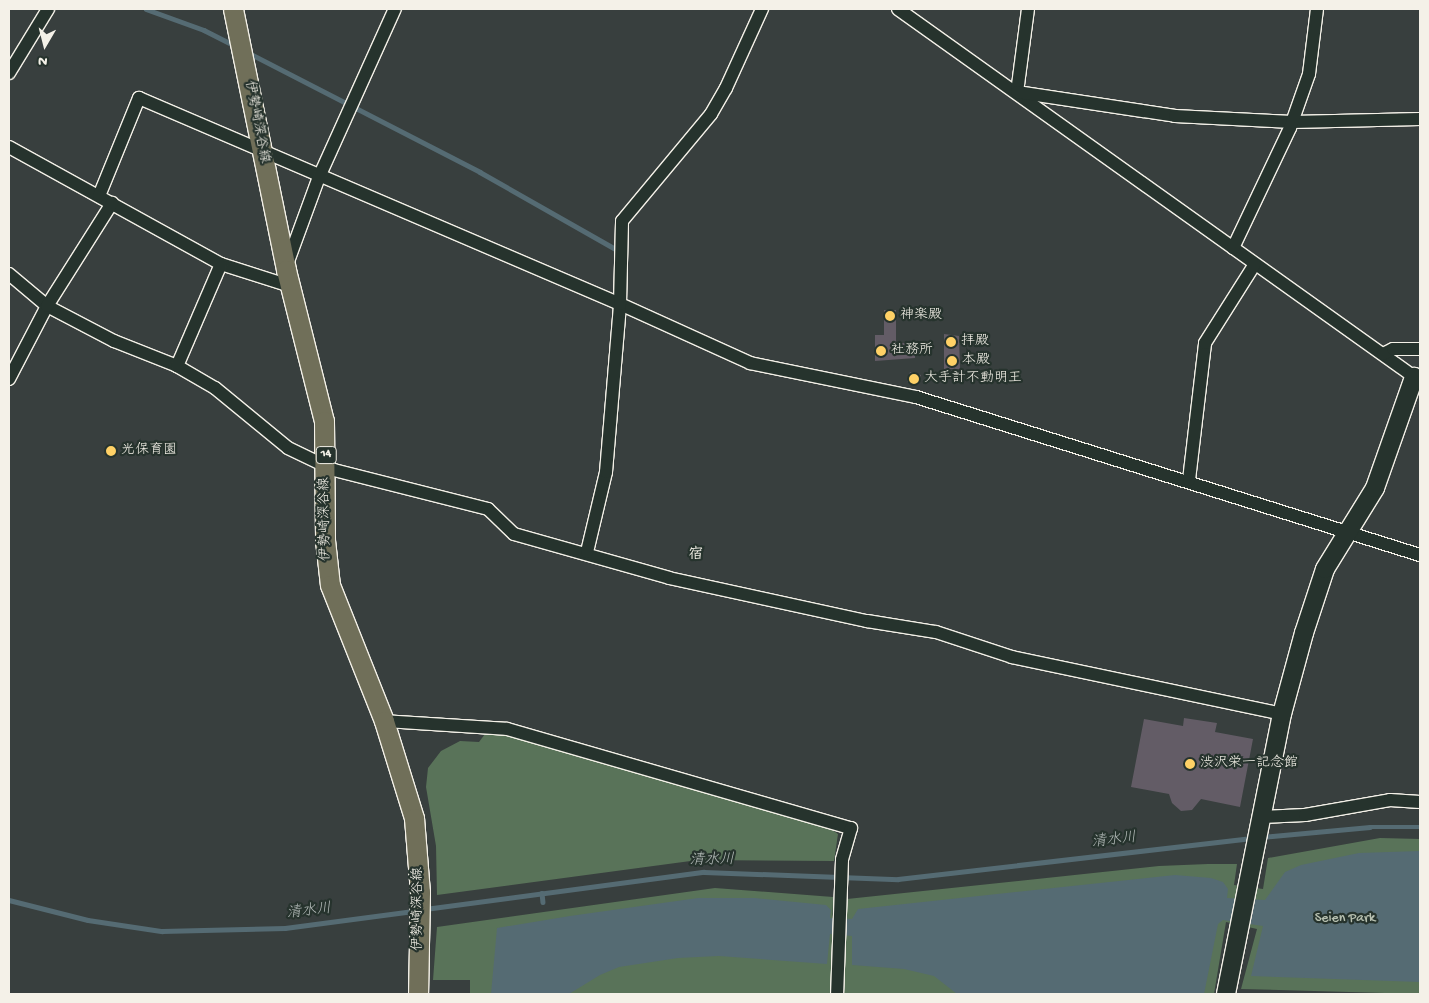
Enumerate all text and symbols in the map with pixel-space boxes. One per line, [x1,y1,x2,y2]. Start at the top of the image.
north arrow [20,20,70,70]
text: N [37,51,49,69]
street label: 伊勢崎深谷線 [240,79,272,165]
place label: 神楽殿 [900,308,942,324]
marker: 神楽殿 [884,310,896,322]
place label: 拝殿 [961,334,989,350]
marker: 拝殿 [945,336,957,348]
place label: 社務所 [891,343,933,359]
marker: 社務所 [875,345,887,357]
place label: 本殿 [962,353,990,369]
marker: 本殿 [946,355,958,367]
place label: 大手計不動明王 [924,371,1022,387]
marker: 大手計不動明王 [908,373,920,385]
place label: 光保育園 [121,443,177,459]
marker: 光保育園 [105,445,117,457]
road number: 14 [315,446,337,464]
street label: 伊勢崎深谷線 [317,477,335,561]
district label: 宿 [689,547,703,565]
place label: 渋沢栄一記念館 [1200,756,1298,772]
marker: 渋沢栄一記念館 [1184,758,1196,770]
water label: 清水川 [1091,829,1137,853]
water label: 清水川 [689,852,735,870]
street label: 伊勢崎深谷線 [411,867,427,951]
water label: 清水川 [286,900,332,924]
park label: Seien Park [1315,911,1375,927]

